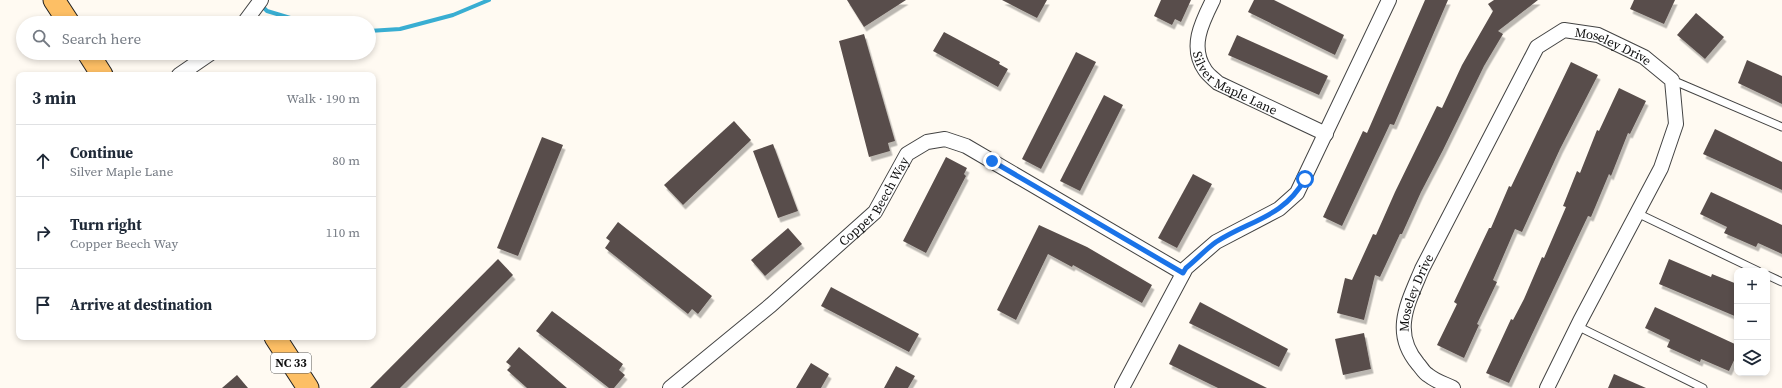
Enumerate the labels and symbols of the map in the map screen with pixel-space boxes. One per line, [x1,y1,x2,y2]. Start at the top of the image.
street label: Moseley Drive [1574,23,1656,69]
street label: Silver Maple Lane [1189,50,1281,119]
route end [983,152,1001,170]
street label: Copper Beech Way [835,153,913,249]
route start [1296,170,1314,188]
street label: Moseley Drive [1395,250,1437,332]
road number: NC 33 [271,353,311,373]

